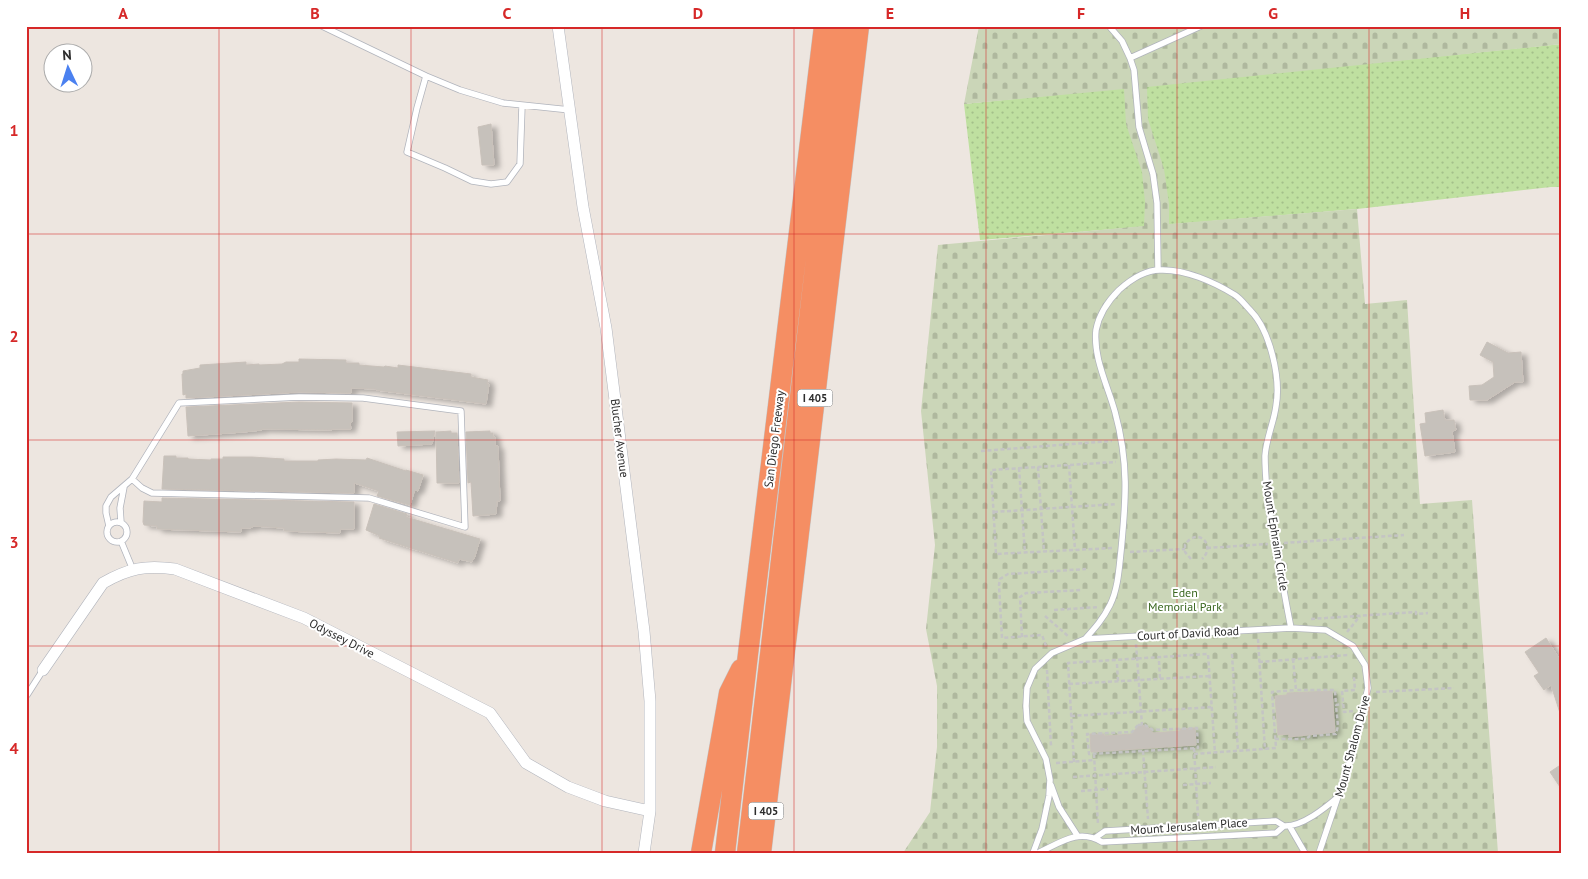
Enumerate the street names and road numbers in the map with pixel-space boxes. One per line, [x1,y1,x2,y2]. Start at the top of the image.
street label: San Diego Freeway [761,389,787,488]
road number: I 405 [798,389,832,406]
street label: Blucher Avenue [608,398,632,478]
street label: Mount Ephraim Circle [1260,480,1292,592]
street label: Odyssey Drive [307,615,377,661]
street label: Court of David Road [1137,623,1239,643]
street label: Mount Shalom Drive [1331,693,1373,799]
road number: I 405 [748,802,784,819]
street label: Mount Jerusalem Place [1130,814,1248,838]

